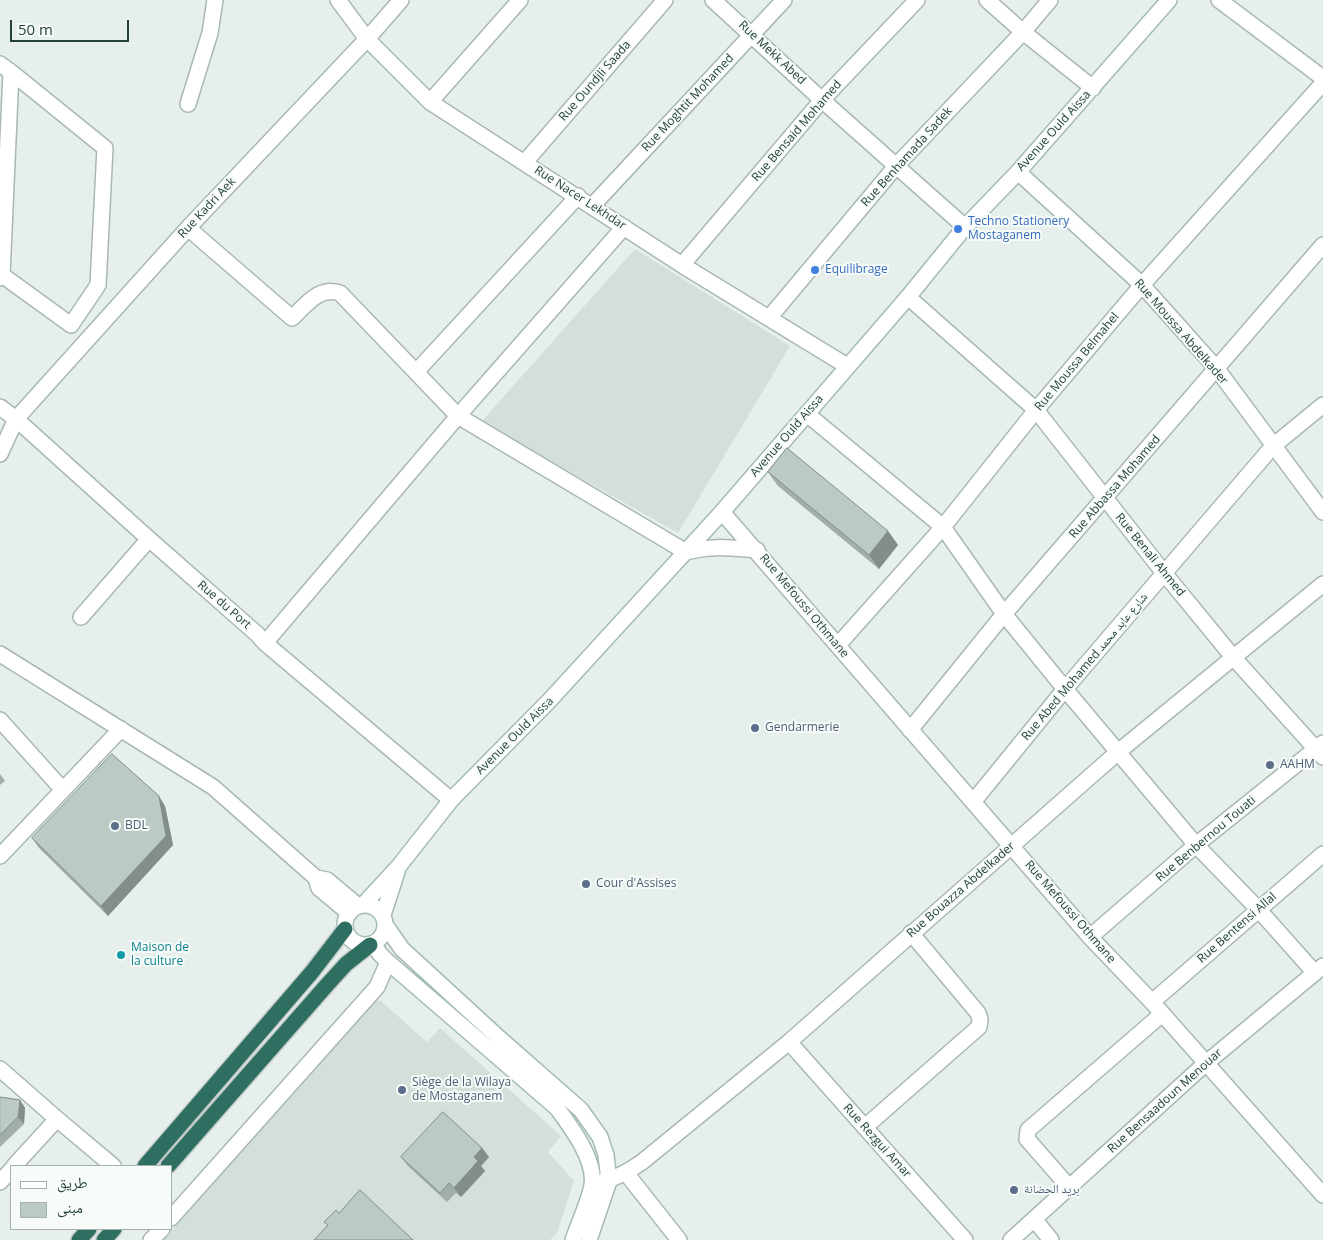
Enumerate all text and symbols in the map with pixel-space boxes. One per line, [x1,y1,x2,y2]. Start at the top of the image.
scale bar [12,10,131,42]
street label: Rue Mekk Abed [735,18,809,88]
text: 50 m [18,19,53,39]
street label: Rue Oundjli Saada [556,38,634,124]
street label: Rue Moghtit Mohamed [639,51,737,155]
street label: Rue Bensaid Mohamed [749,77,845,185]
street label: Avenue Ould Aissa [1014,88,1094,174]
street label: Rue Benhamada Sadek [858,104,956,210]
street label: Rue Nacer Lekhdar [531,163,629,233]
street label: Rue Kadri Aek [175,175,239,241]
place label: Techno Stationery Mostaganem [968,215,1069,243]
marker: Techno Stationery Mostaganem [952,223,964,235]
place label: Equilibrage [825,263,888,277]
marker: Equilibrage [809,264,821,276]
street label: Rue Moussa Abdelkader [1131,276,1231,388]
street label: Rue Moussa Belmahel [1032,310,1122,414]
street label: Avenue Ould Aissa [748,392,826,480]
street label: Rue Abbassa Mohamed [1066,432,1164,542]
street label: Rue Benali Ahmed [1112,511,1188,599]
street label: Rue Mefoussi Othmane [756,551,852,661]
street label: Rue du Port [194,578,254,632]
street label: Rue Abed Mohamed شارع عابد محمد [1019,590,1151,744]
street label: Avenue Ould Aissa [473,694,557,778]
place label: Gendarmerie [765,721,839,735]
marker: Gendarmerie [749,722,761,734]
place label: AAHM [1280,758,1315,772]
marker: AAHM [1264,759,1276,771]
street label: Rue Benbernou Touati [1153,793,1259,885]
place label: BDL [125,819,148,833]
marker: BDL [109,820,121,832]
street label: Rue Bouazza Abdelkader [904,839,1018,941]
street label: Rue Mefoussi Othmane [1022,858,1118,966]
place label: Cour d'Assises [596,877,676,891]
marker: Cour d'Assises [580,878,592,890]
street label: Rue Bentensi Allal [1195,890,1279,966]
place label: Maison de la culture [131,941,189,969]
marker: Maison de la culture [115,949,127,961]
street label: Rue Bensaadoun Menouar [1105,1046,1225,1156]
place label: Siège de la Wilaya de Mostaganem [412,1076,511,1104]
marker: Siège de la Wilaya de Mostaganem [396,1084,408,1096]
street label: Rue Rezgui Amar [840,1101,914,1181]
legend [10,1165,172,1230]
text: طريق [57,1172,88,1192]
place label: بريد الحضانة [1024,1183,1080,1197]
marker: بريد الحضانة [1008,1184,1020,1196]
text: مبنى [57,1197,83,1217]

